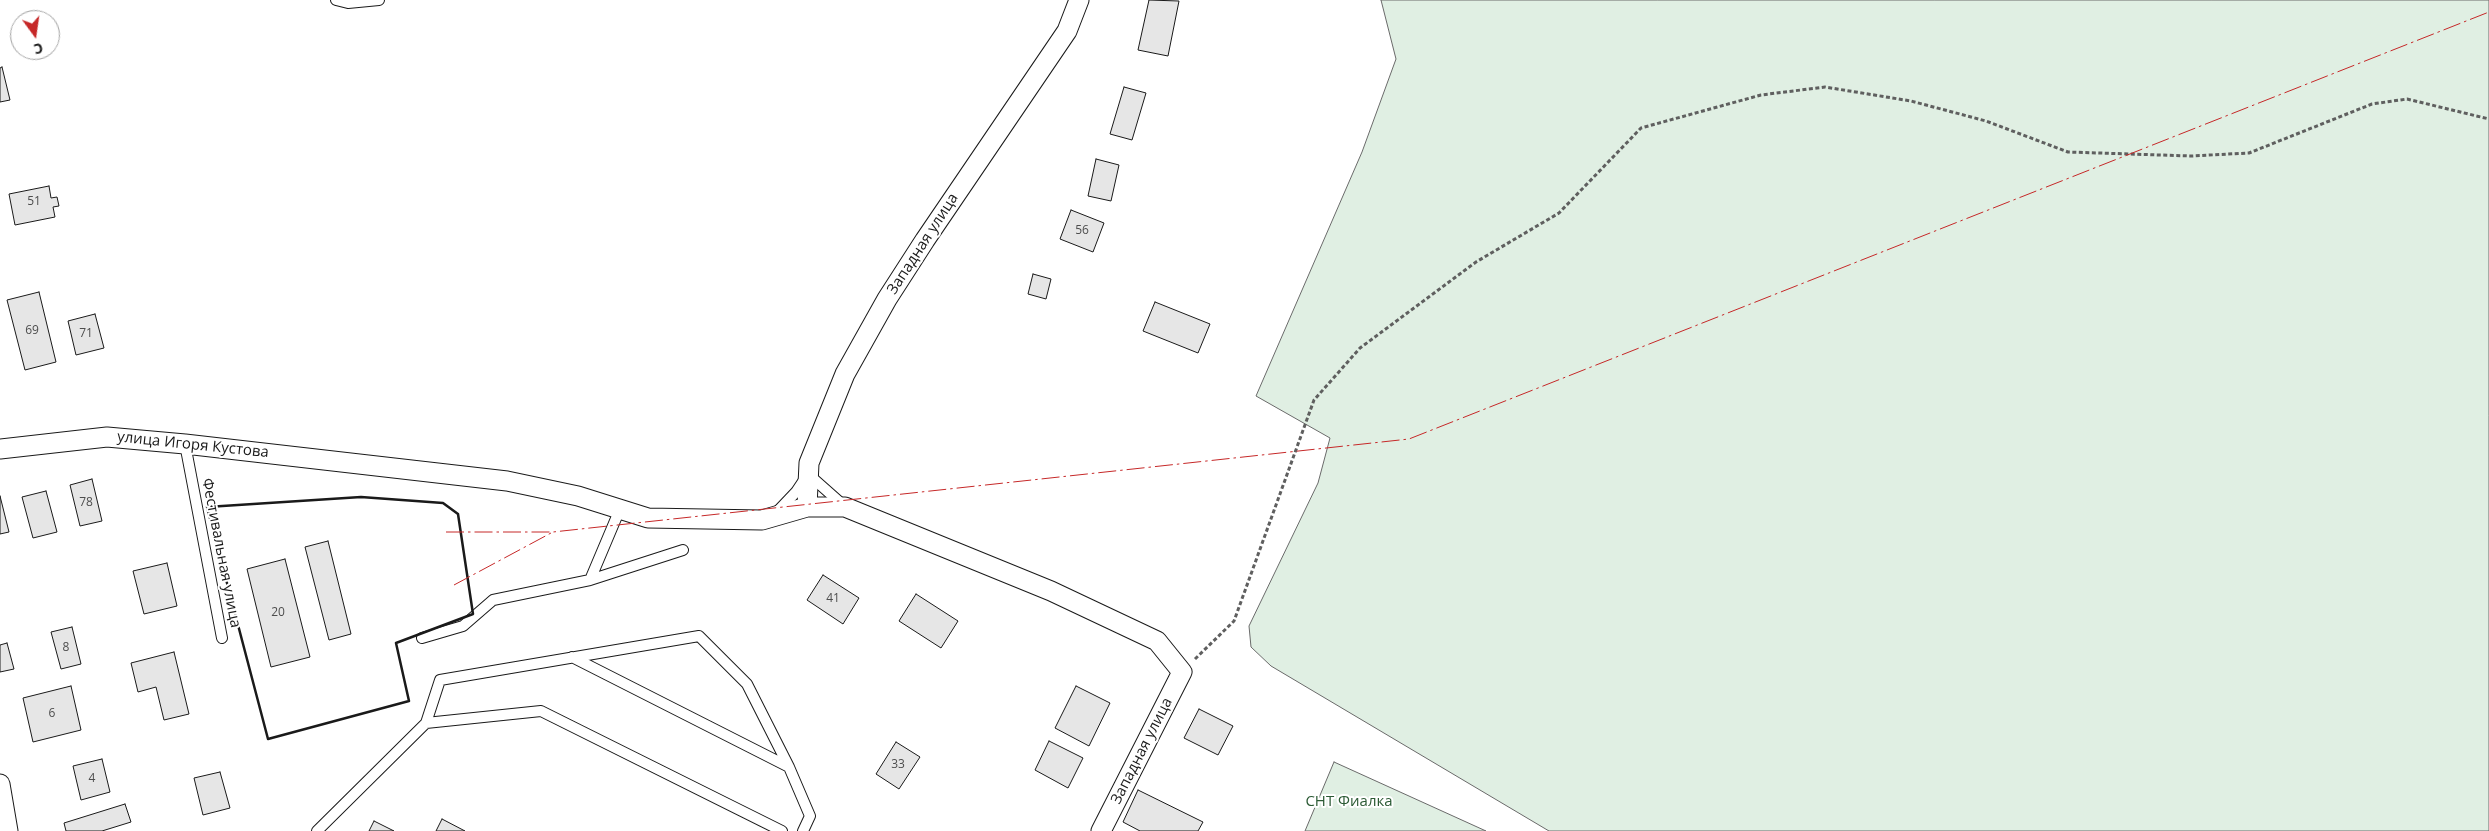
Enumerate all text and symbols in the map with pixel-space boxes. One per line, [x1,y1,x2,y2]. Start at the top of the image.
north arrow [10,10,60,60]
text: С [32,39,45,59]
street label: Западная улица [884,190,962,298]
house number: 51 [27,195,41,209]
house number: 56 [1075,224,1089,238]
house number: 69 [25,324,39,338]
house number: 71 [79,327,93,341]
street label: улица Игоря Кустова [116,428,270,462]
street label: Фестивальная улица [198,477,244,629]
house number: 78 [79,496,93,510]
house number: 41 [826,592,840,606]
house number: 20 [271,606,285,620]
house number: 8 [63,641,69,655]
street label: Западная улица [1107,695,1177,807]
house number: 6 [49,707,55,721]
house number: 33 [891,758,905,772]
house number: 4 [89,772,95,786]
park label: СНТ Фиалка [1305,793,1393,811]

